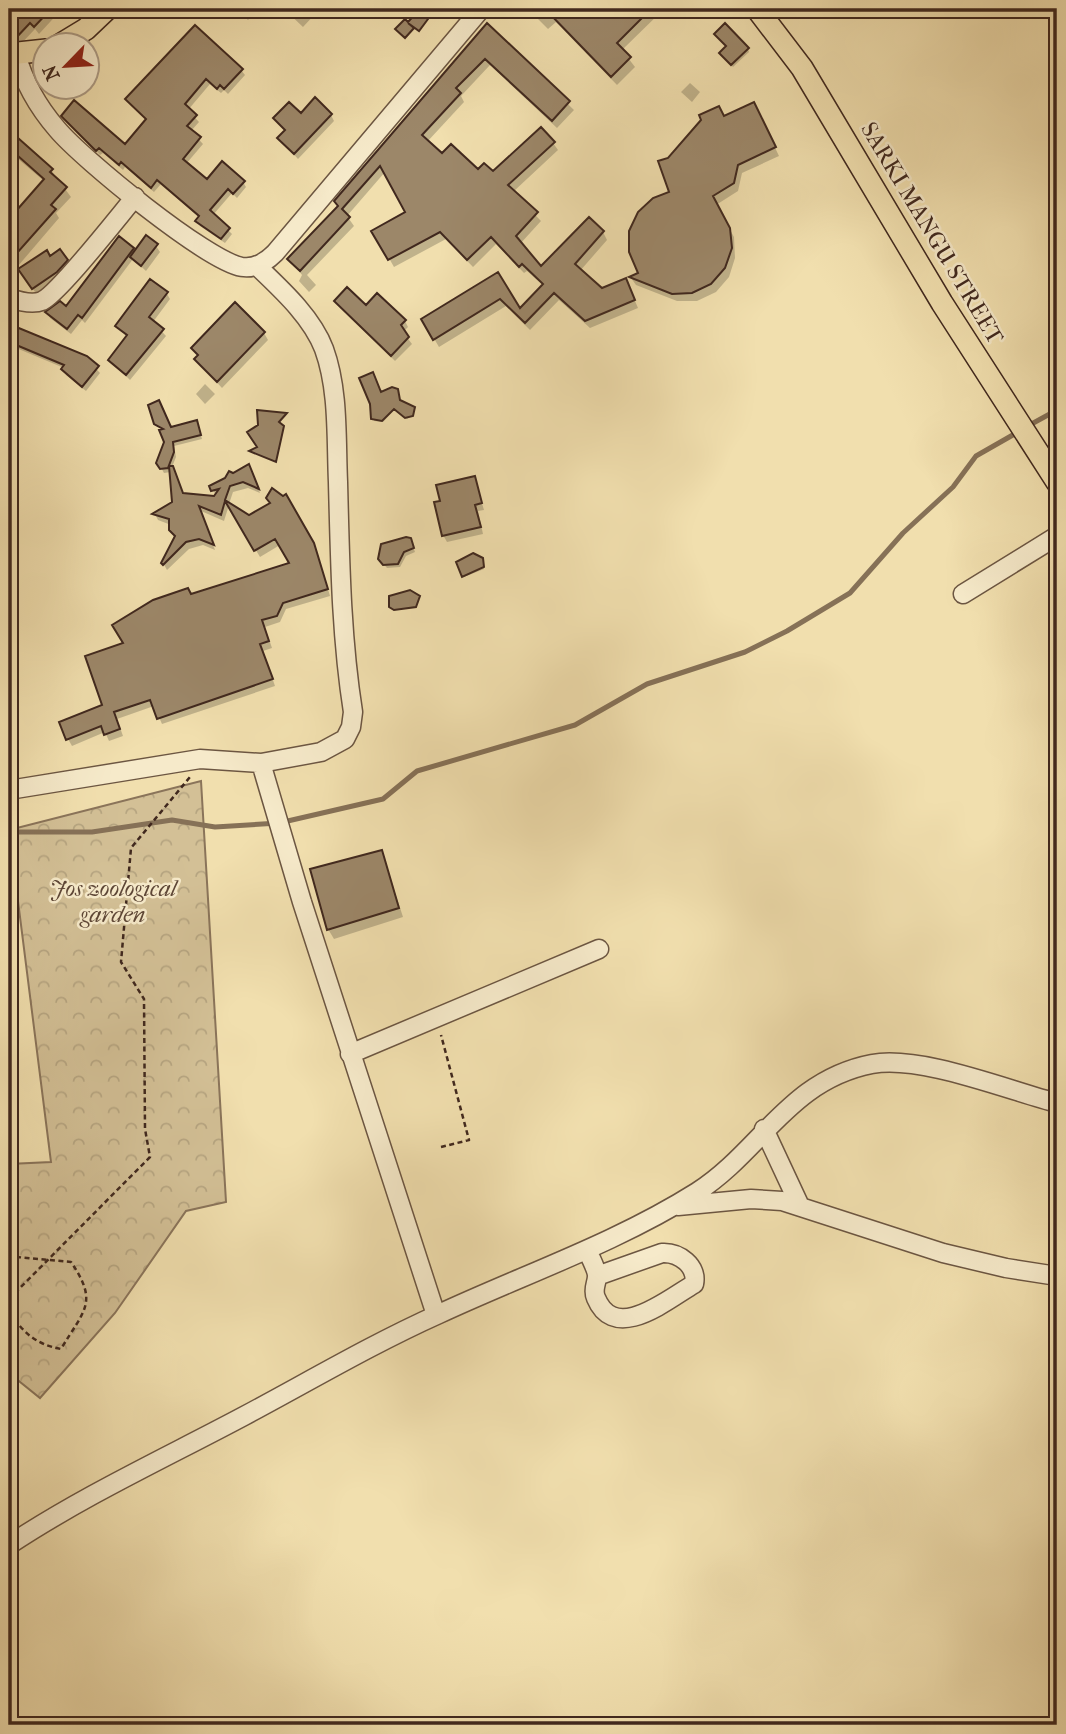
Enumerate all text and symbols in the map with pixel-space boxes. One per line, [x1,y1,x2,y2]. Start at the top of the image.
north arrow [32,32,102,102]
text: N [38,61,65,84]
street label: SARKI MANGU STREET [855,117,1009,349]
park label: Jos zoological garden [50,875,179,928]

